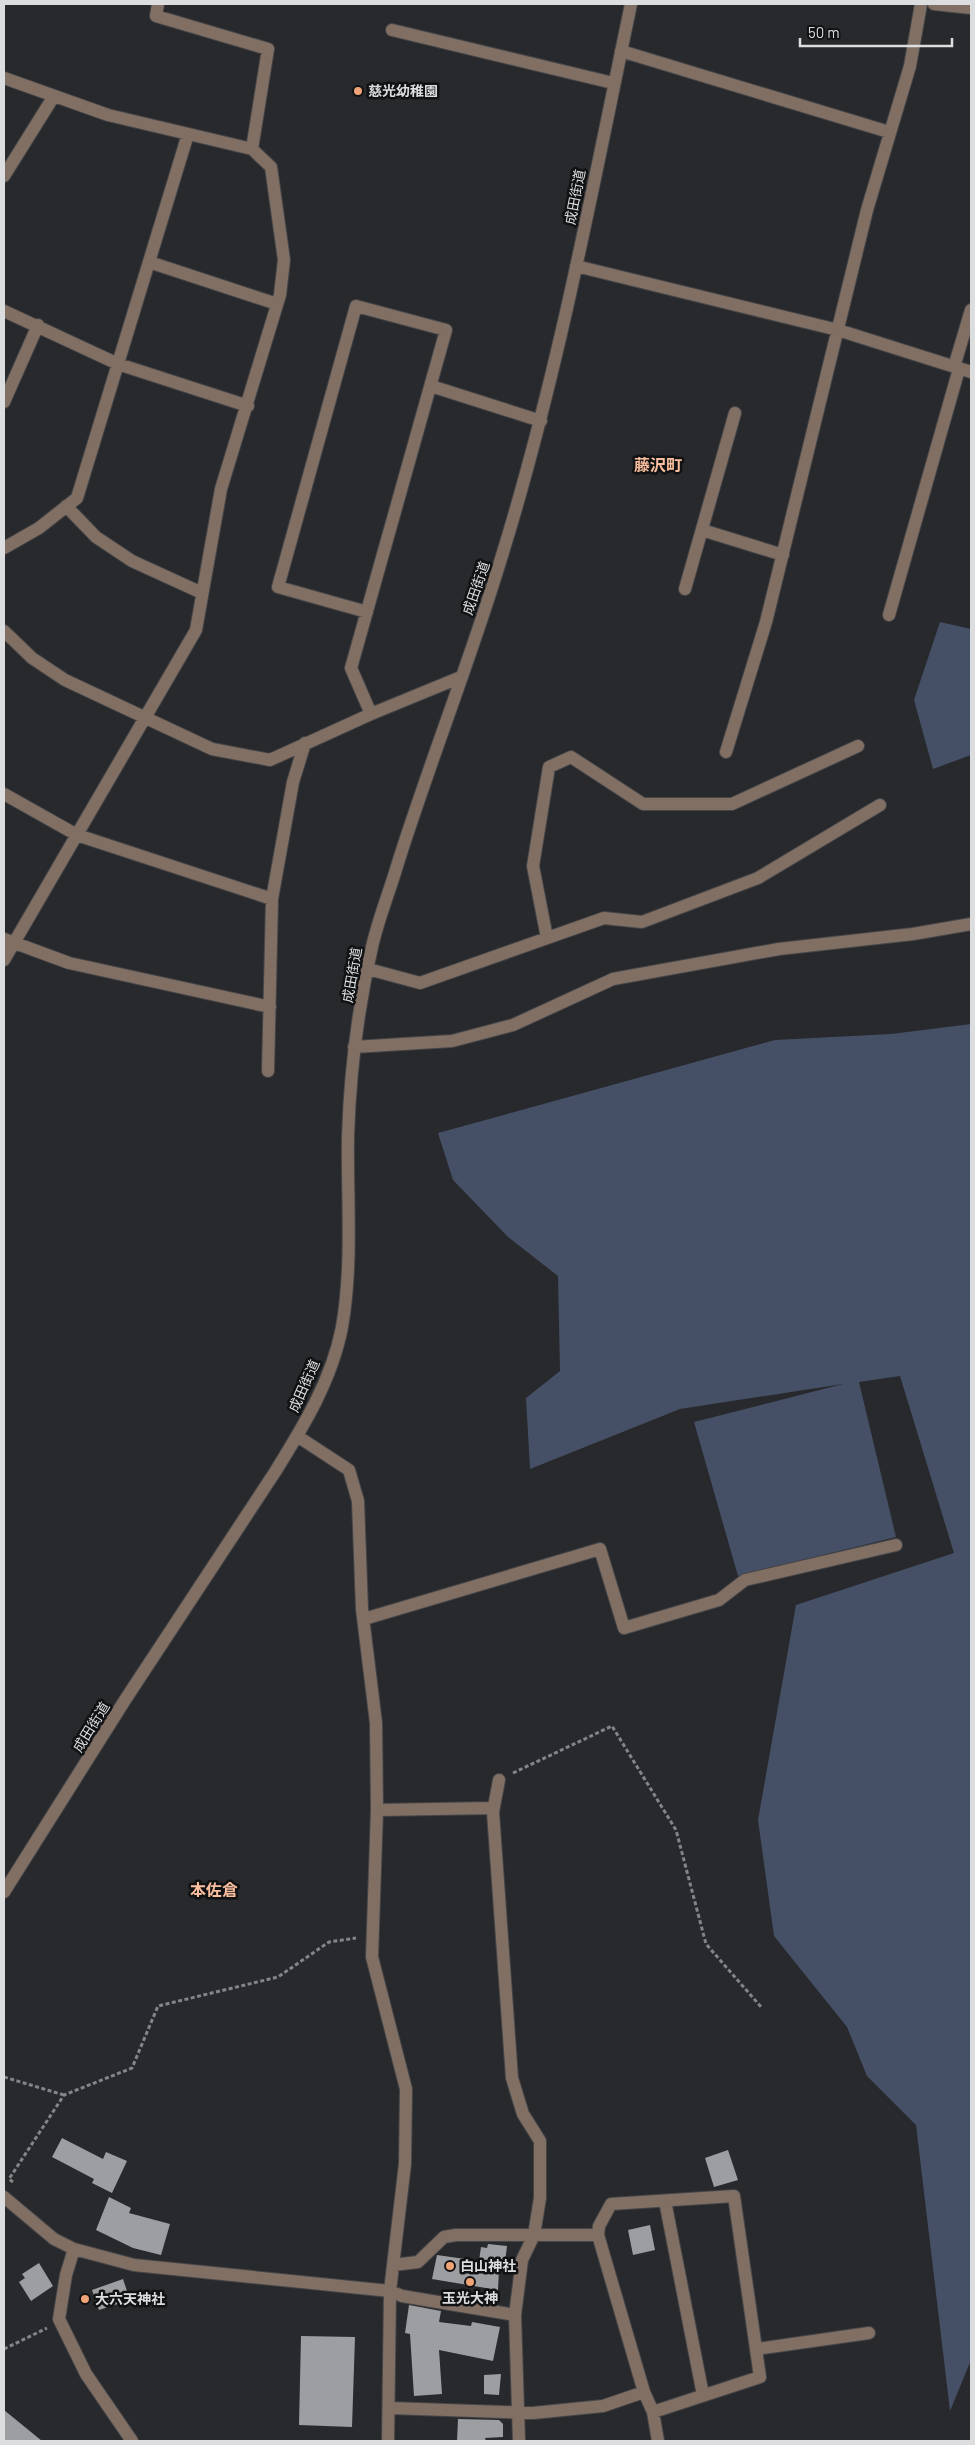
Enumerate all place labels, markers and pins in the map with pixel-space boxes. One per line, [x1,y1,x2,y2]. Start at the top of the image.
place label: 慈光幼稚園 [368,82,438,99]
marker: 慈光幼稚園 [352,85,364,97]
place label: 白山神社 [460,2257,516,2274]
marker: 白山神社 [444,2260,456,2272]
marker: 玉光大神 [464,2276,476,2288]
place label: 玉光大神 [442,2289,498,2306]
place label: 大六天神社 [95,2290,165,2307]
marker: 大六天神社 [79,2293,91,2305]

